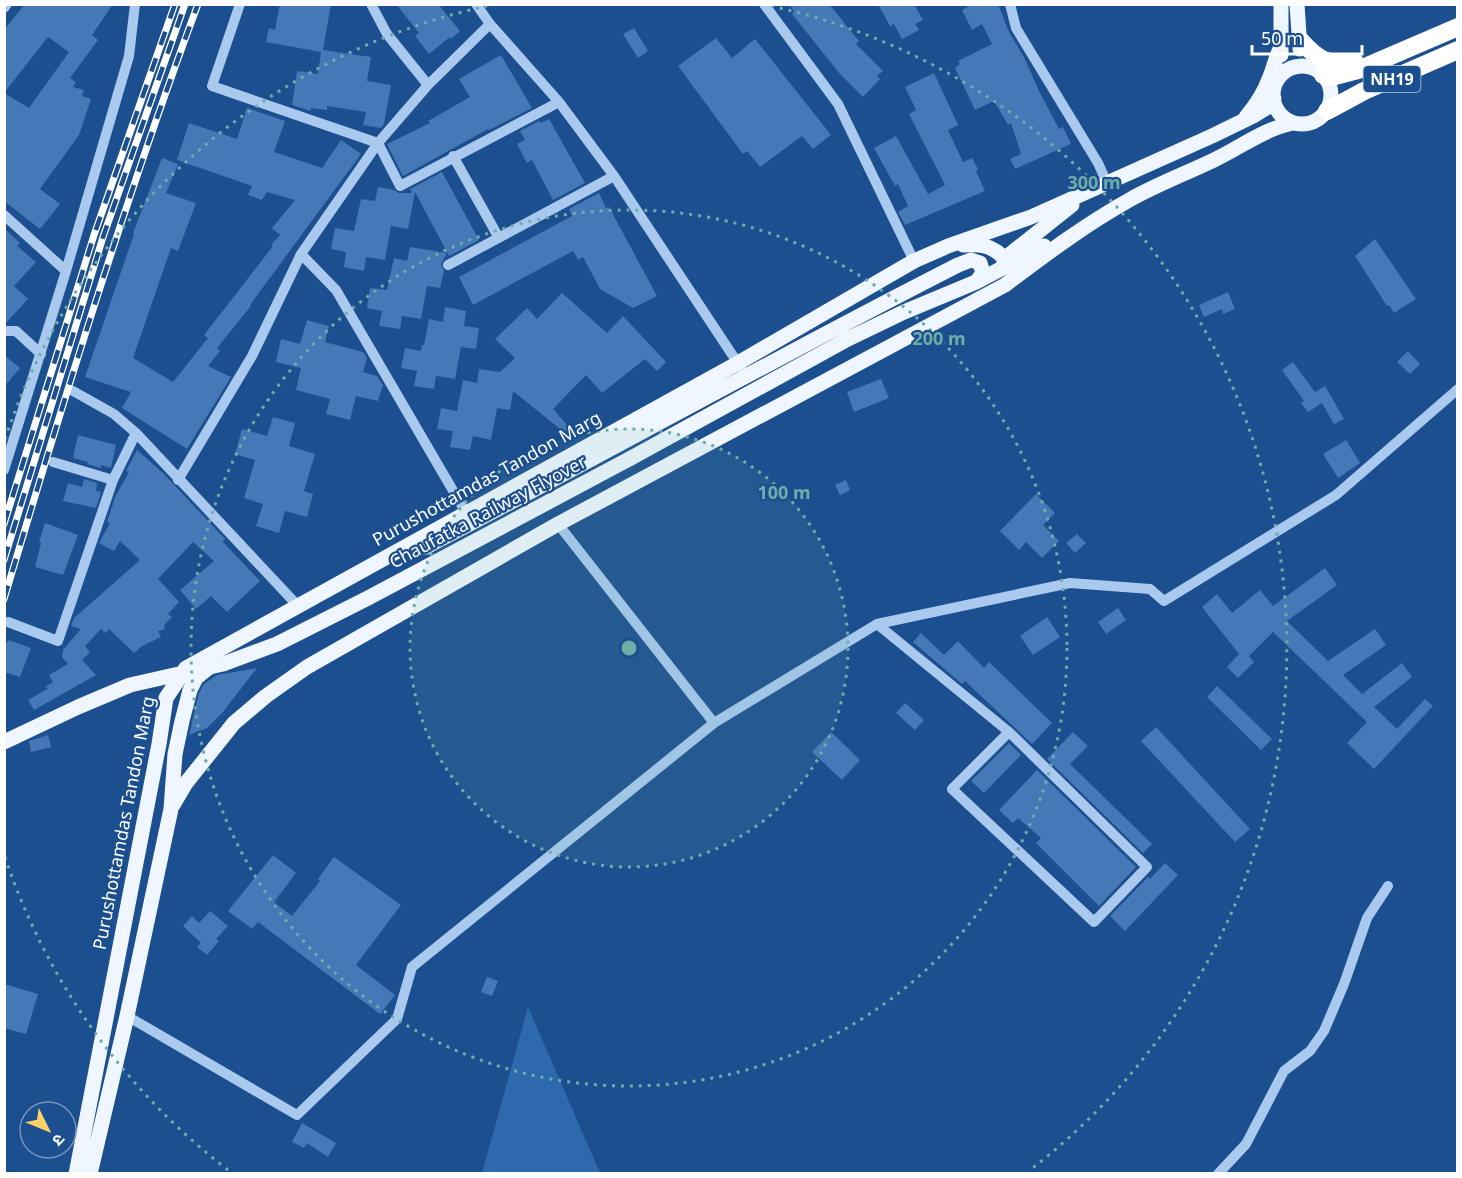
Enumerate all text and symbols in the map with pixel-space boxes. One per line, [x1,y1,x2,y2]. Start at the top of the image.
scale bar [1252,18,1362,56]
text: 50 m [1261,26,1303,50]
road number: NH19 [1364,66,1420,92]
text: 300 m [1067,170,1121,194]
text: 200 m [912,326,966,350]
street label: Purushottamdas Tandon Marg [368,405,605,551]
street label: Chaufatka Railway Flyover [385,449,591,573]
text: 100 m [757,480,811,504]
centre of rings [619,638,639,658]
street label: Purushottamdas Tandon Marg [87,694,159,952]
north arrow [18,1100,78,1160]
text: उ [47,1129,70,1152]

